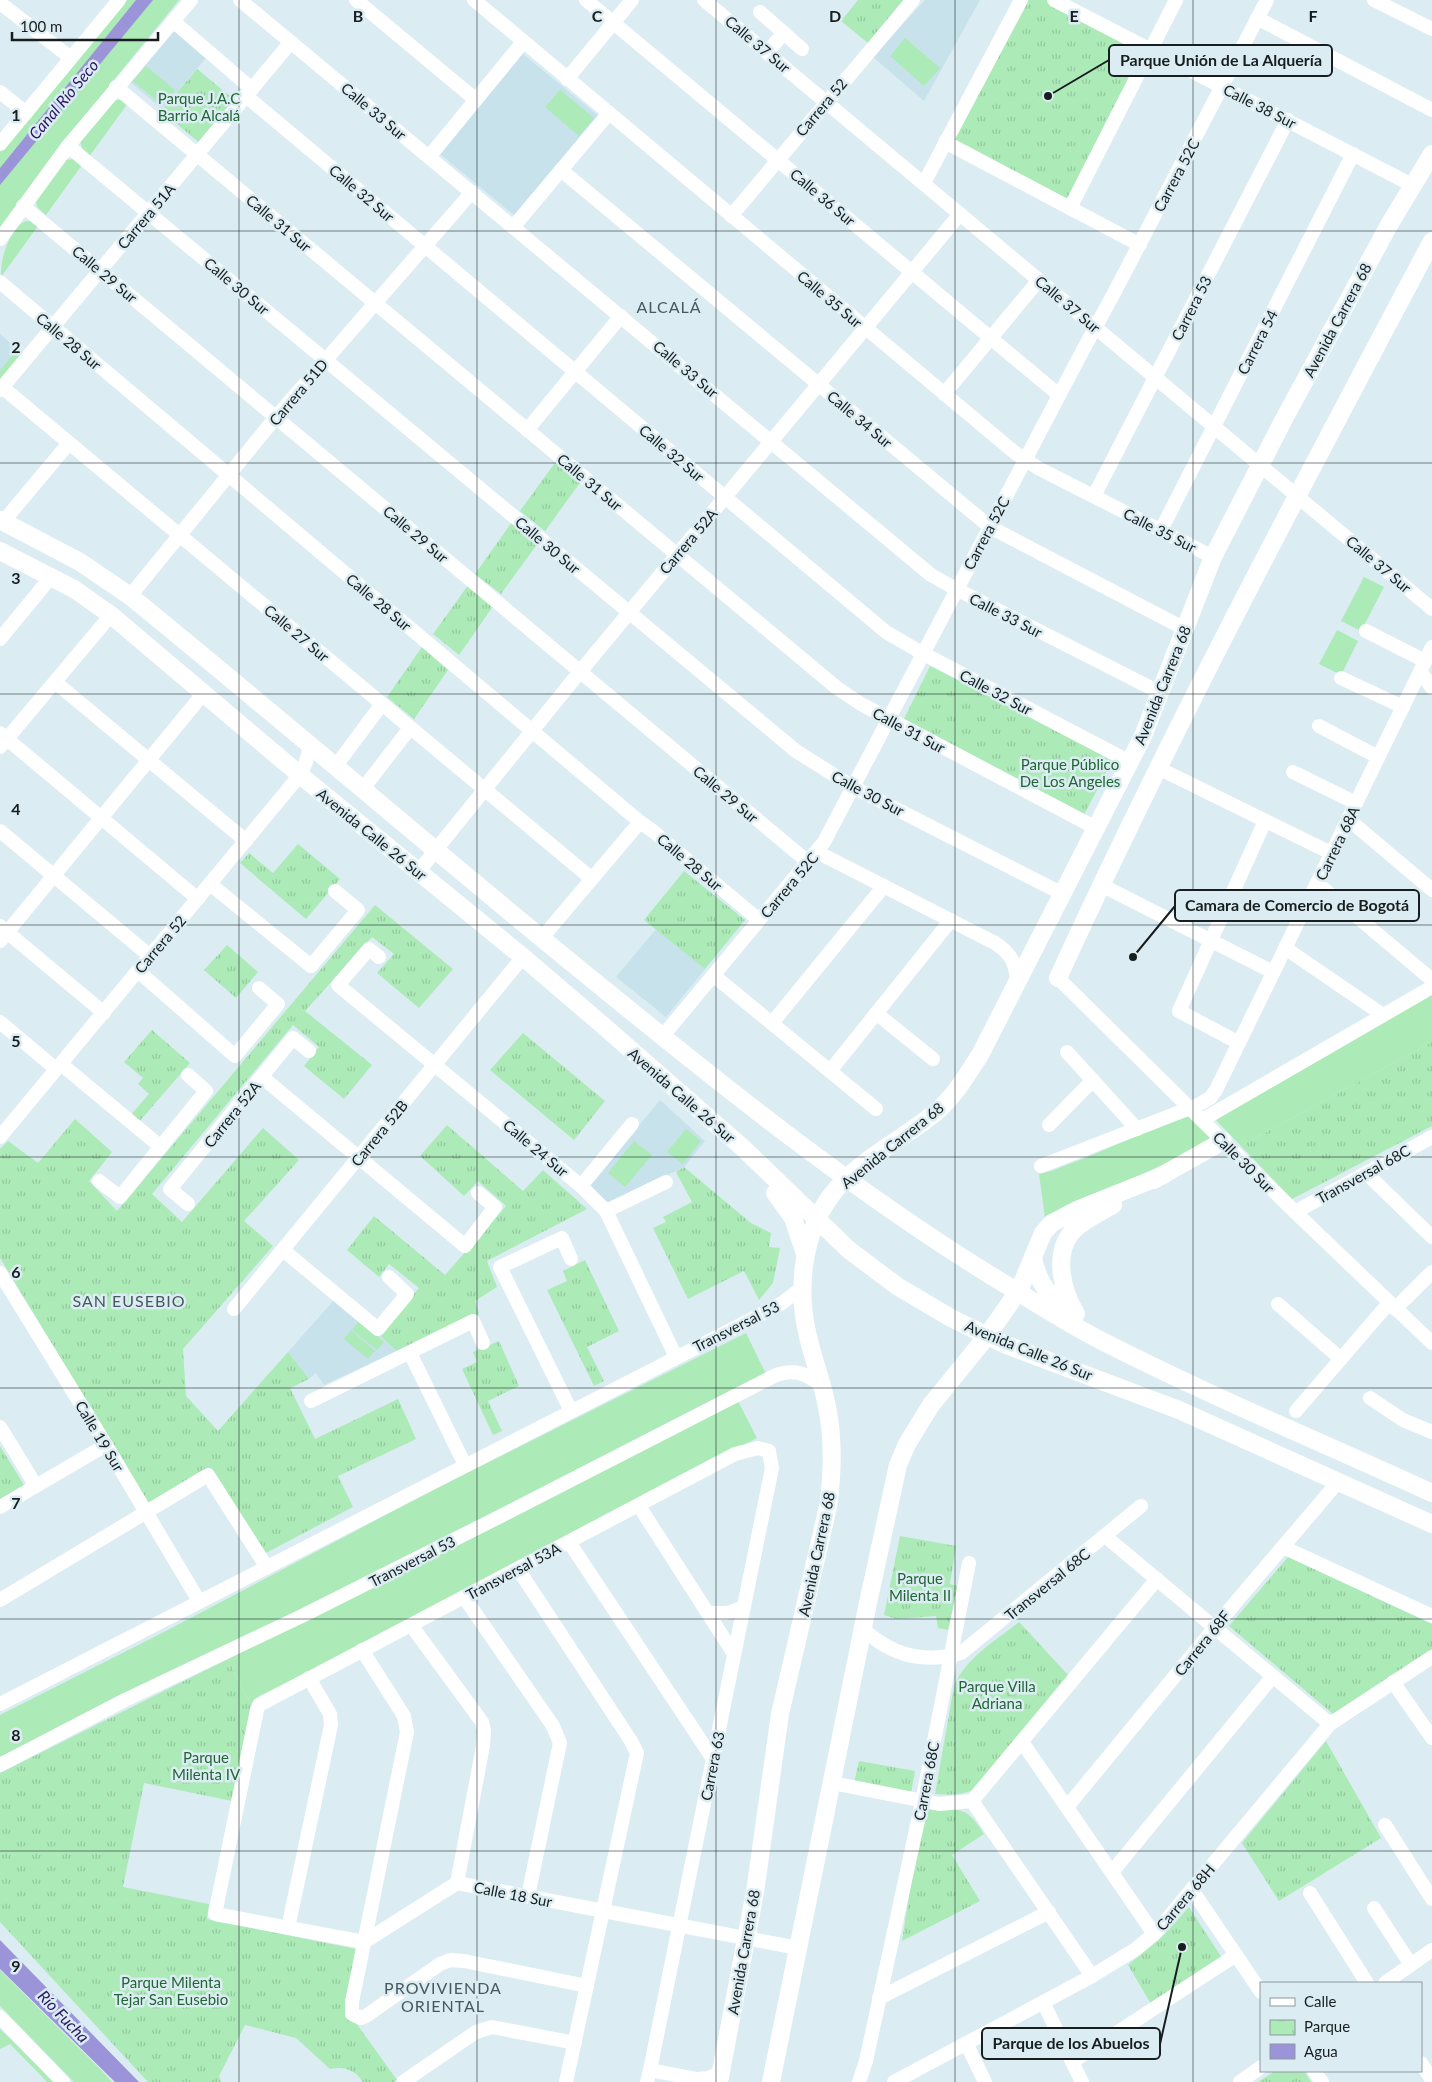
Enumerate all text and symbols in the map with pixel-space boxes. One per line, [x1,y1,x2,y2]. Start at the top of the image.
text: B [353,6,363,25]
text: C [592,6,603,25]
text: D [829,6,841,25]
text: E [1069,6,1079,25]
text: F [1308,6,1318,25]
scale bar [12,10,159,42]
street label: Calle 37 Sur [722,12,795,77]
text: 100 m [20,17,62,35]
callout: Parque Unión de La Alquería [1109,45,1332,76]
text: Parque Unión de La Alquería [1120,50,1322,69]
water label: Canal Río Seco [24,55,102,143]
street label: Carrera 52 [792,74,850,140]
street label: Calle 33 Sur [338,79,411,144]
street label: Calle 38 Sur [1221,80,1300,132]
park label: Parque J.A.C Barrio Alcalá [158,89,240,124]
text: 1 [11,105,21,124]
street label: Carrera 52C [1149,135,1203,215]
street label: Calle 32 Sur [326,161,399,226]
street label: Calle 36 Sur [787,165,860,230]
street label: Carrera 51A [113,179,179,253]
street label: Calle 31 Sur [243,191,316,256]
street label: Calle 29 Sur [69,242,142,307]
street label: Calle 30 Sur [201,254,274,319]
street label: Avenida Carrera 68 [1299,260,1375,380]
street label: Calle 35 Sur [794,267,867,332]
street label: Calle 37 Sur [1032,272,1105,337]
street label: Carrera 53 [1167,273,1215,343]
district label: ALCALÁ [636,297,702,316]
street label: Carrera 54 [1233,306,1281,377]
street label: Calle 28 Sur [33,309,106,374]
text: 2 [11,337,21,356]
street label: Calle 33 Sur [650,337,723,402]
street label: Carrera 51D [265,355,331,429]
street label: Calle 34 Sur [824,387,897,452]
street label: Calle 32 Sur [636,421,709,486]
street label: Calle 31 Sur [554,450,627,515]
street label: Carrera 52C [959,493,1013,573]
street label: Calle 29 Sur [380,502,453,567]
street label: Carrera 52A [655,504,721,578]
street label: Calle 35 Sur [1121,504,1200,556]
street label: Calle 30 Sur [512,513,585,578]
street label: Calle 37 Sur [1343,532,1416,597]
text: 3 [11,568,21,587]
street label: Calle 28 Sur [343,570,416,635]
street label: Calle 33 Sur [967,589,1046,641]
street label: Calle 27 Sur [261,601,334,666]
street label: Avenida Carrera 68 [1130,623,1194,747]
street label: Calle 32 Sur [957,665,1036,719]
street label: Calle 31 Sur [870,703,949,757]
park label: Parque Público De Los Angeles [1020,755,1120,790]
street label: Calle 29 Sur [690,762,763,827]
street label: Calle 30 Sur [829,766,908,820]
street label: Avenida Calle 26 Sur [313,784,431,884]
text: 4 [11,799,21,818]
street label: Carrera 68A [1311,802,1363,883]
street label: Calle 28 Sur [654,830,727,895]
street label: Carrera 52C [756,849,822,921]
callout: Camara de Comercio de Bogotá [1175,890,1419,921]
text: Camara de Comercio de Bogotá [1185,895,1409,914]
street label: Carrera 52 [131,911,189,977]
text: 5 [11,1031,21,1050]
street label: Avenida Calle 26 Sur [625,1044,740,1147]
street label: Carrera 52A [200,1077,265,1151]
street label: Carrera 52B [347,1096,411,1170]
street label: Avenida Carrera 68 [837,1098,947,1192]
street label: Calle 24 Sur [500,1116,573,1181]
street label: Calle 30 Sur [1210,1128,1279,1197]
street label: Transversal 68C [1313,1141,1413,1207]
text: 6 [11,1262,21,1281]
district label: SAN EUSEBIO [72,1291,186,1310]
street label: Transversal 53 [690,1297,782,1355]
street label: Avenida Calle 26 Sur [963,1316,1096,1384]
street label: Calle 19 Sur [72,1397,128,1475]
street label: Avenida Carrera 68 [794,1490,838,1618]
text: 7 [11,1493,21,1512]
street label: Transversal 53 [366,1532,458,1590]
street label: Transversal 53A [463,1538,564,1603]
street label: Transversal 68C [1001,1544,1093,1624]
park label: Parque Milenta II [889,1569,951,1604]
street label: Carrera 68F [1170,1607,1234,1679]
park label: Parque Villa Adriana [958,1677,1036,1712]
text: 8 [11,1725,21,1744]
street label: Carrera 63 [696,1730,728,1802]
street label: Carrera 68C [910,1740,942,1822]
park label: Parque Milenta IV [172,1748,241,1783]
street label: Carrera 68H [1152,1860,1218,1934]
street label: Calle 18 Sur [472,1878,554,1911]
street label: Avenida Carrera 68 [723,1888,763,2016]
text: 9 [11,1956,21,1975]
park label: Parque Milenta Tejar San Eusebio [114,1973,228,2008]
district label: PROVIVIENDA ORIENTAL [384,1978,502,2015]
legend [1260,1982,1422,2072]
water label: Río Fucha [35,1986,93,2046]
text: Calle [1304,1992,1337,2010]
text: Parque [1304,2017,1350,2035]
callout: Parque de los Abuelos [982,2028,1160,2059]
text: Parque de los Abuelos [992,2033,1150,2052]
text: Agua [1304,2042,1338,2060]

